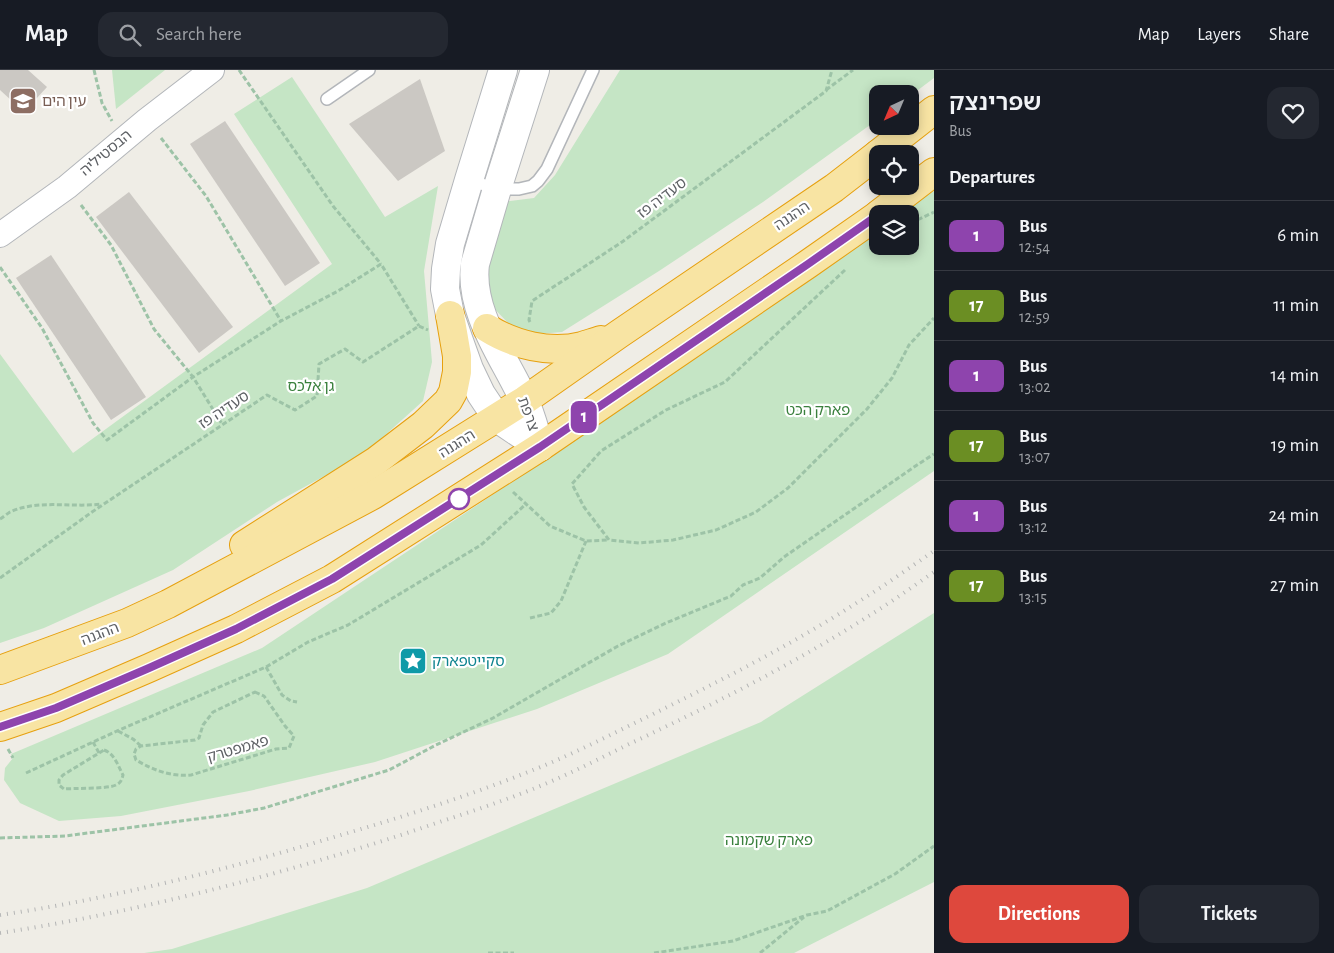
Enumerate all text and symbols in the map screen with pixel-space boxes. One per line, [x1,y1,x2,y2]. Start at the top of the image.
search box [98,12,448,57]
icon: search [116,21,144,49]
text: Map [25,22,68,46]
text: Search here [156,25,242,44]
text: Map [1138,26,1169,44]
text: Layers [1197,26,1241,44]
text: Share [1269,26,1309,44]
north arrow [869,85,919,135]
map controls [869,85,919,255]
school or university icon: עין הים [8,86,38,116]
button: heart [1267,87,1319,139]
text: שפרינצק [949,91,1041,115]
place label: עין הים [42,94,86,109]
text: Bus [949,123,972,139]
street label: הבסטיליה [77,127,135,179]
button: locate [869,145,919,195]
text: Departures [949,168,1035,187]
street label: סעדיה פז [635,175,689,221]
street label: ההגנה [771,199,813,233]
button: layers [869,205,919,255]
text: Bus [1019,217,1047,236]
text: 6 min [1277,226,1319,245]
text: 1 [973,227,980,245]
text: 12:54 [1019,239,1050,255]
text: Bus [1019,287,1047,306]
text: 11 min [1273,296,1319,315]
text: 17 [969,297,984,315]
text: 12:59 [1019,309,1050,325]
text: Bus [1019,357,1047,376]
text: 14 min [1271,366,1319,385]
text: 1 [973,367,980,385]
park label: גן אלכס [288,379,335,394]
text: 13:02 [1019,379,1051,395]
street label: סעדיה פז [196,388,252,432]
street label: צרפת [515,395,541,433]
line badge: 1 [568,401,600,433]
park label: פארק הכט [786,403,850,418]
text: 1 [581,408,587,426]
street label: ההגנה [436,427,478,461]
text: Bus [1019,427,1047,446]
text: 19 min [1271,436,1319,455]
text: 17 [969,437,984,455]
text: 13:07 [1019,449,1050,465]
unlabelled marker [448,488,470,510]
text: Bus [1019,497,1047,516]
text: 24 min [1268,506,1319,525]
text: 1 [973,507,980,525]
text: 13:12 [1019,519,1048,535]
text: Bus [1019,567,1047,586]
text: 27 min [1270,576,1319,595]
text: 17 [969,577,984,595]
text: 13:15 [1019,589,1047,605]
street label: ההגנה [79,620,121,648]
place icon: סקייטפארק [398,646,428,676]
place label: סקייטפארק [432,654,505,669]
street label: פאמפטרק [205,733,271,765]
park label: פארק שקמונה [725,833,813,848]
button: Directions [949,885,1129,943]
button: Tickets [1139,885,1319,943]

